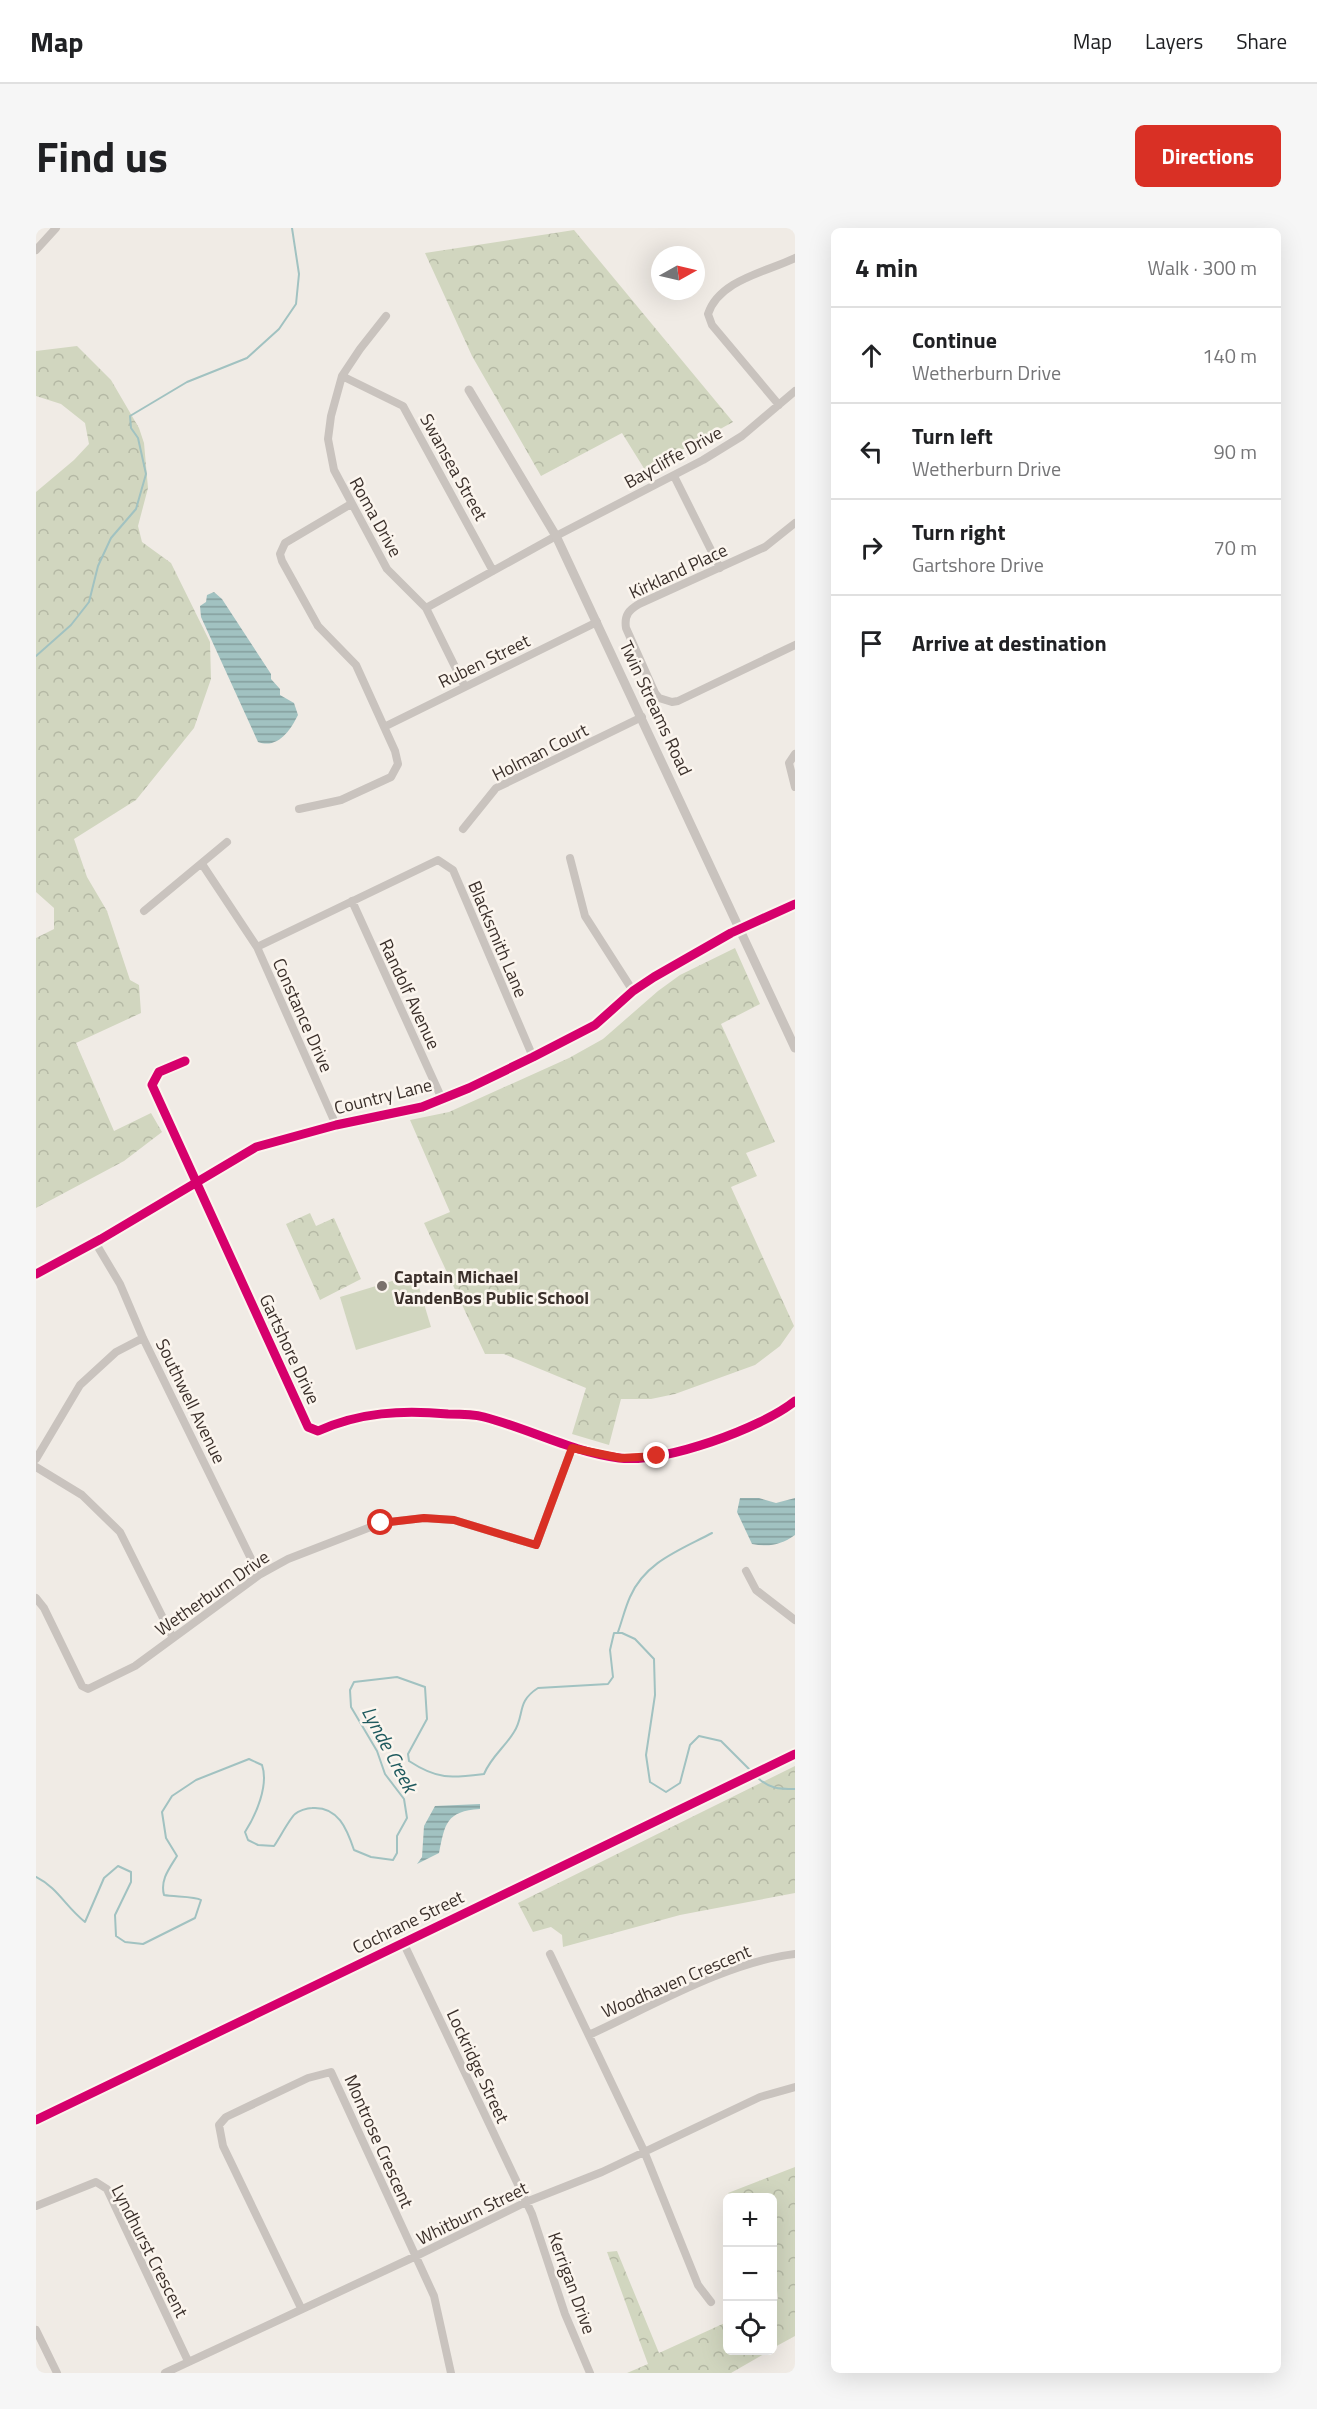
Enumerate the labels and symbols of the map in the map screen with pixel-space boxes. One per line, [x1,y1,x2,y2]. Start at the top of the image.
north arrow [651,246,705,300]
street label: Swansea Street [413,409,495,526]
street label: Baycliffe Drive [619,419,727,495]
street label: Roma Drive [343,472,409,562]
street label: Kirkland Place [624,536,732,606]
street label: Ruben Street [434,627,535,695]
street label: Twin Streams Road [613,636,699,780]
street label: Holman Court [487,716,593,788]
street label: Blacksmith Lane [461,876,535,1002]
street label: Randolf Avenue [373,934,447,1054]
street label: Constance Drive [266,954,340,1076]
street label: Country Lane [331,1071,435,1121]
place label: Captain Michael VandenBos Public School [394,1263,589,1311]
marker: Captain Michael VandenBos Public School [375,1279,389,1293]
street label: Gartshore Drive [253,1290,327,1408]
street label: Southwell Avenue [149,1334,233,1468]
route end [643,1442,669,1468]
route start [367,1509,393,1535]
street label: Wetherburn Drive [149,1543,275,1643]
water label: Lynde Creek [354,1700,427,1800]
street label: Cochrane Street [348,1883,469,1961]
street label: Woodhaven Crescent [597,1937,755,2025]
street label: Lockridge Street [440,2005,516,2128]
street label: Montrose Crescent [337,2070,421,2213]
street label: Whitburn Street [412,2174,533,2252]
street label: Lyndhurst Crescent [105,2180,195,2323]
street label: Kerrigan Drive [541,2228,603,2338]

